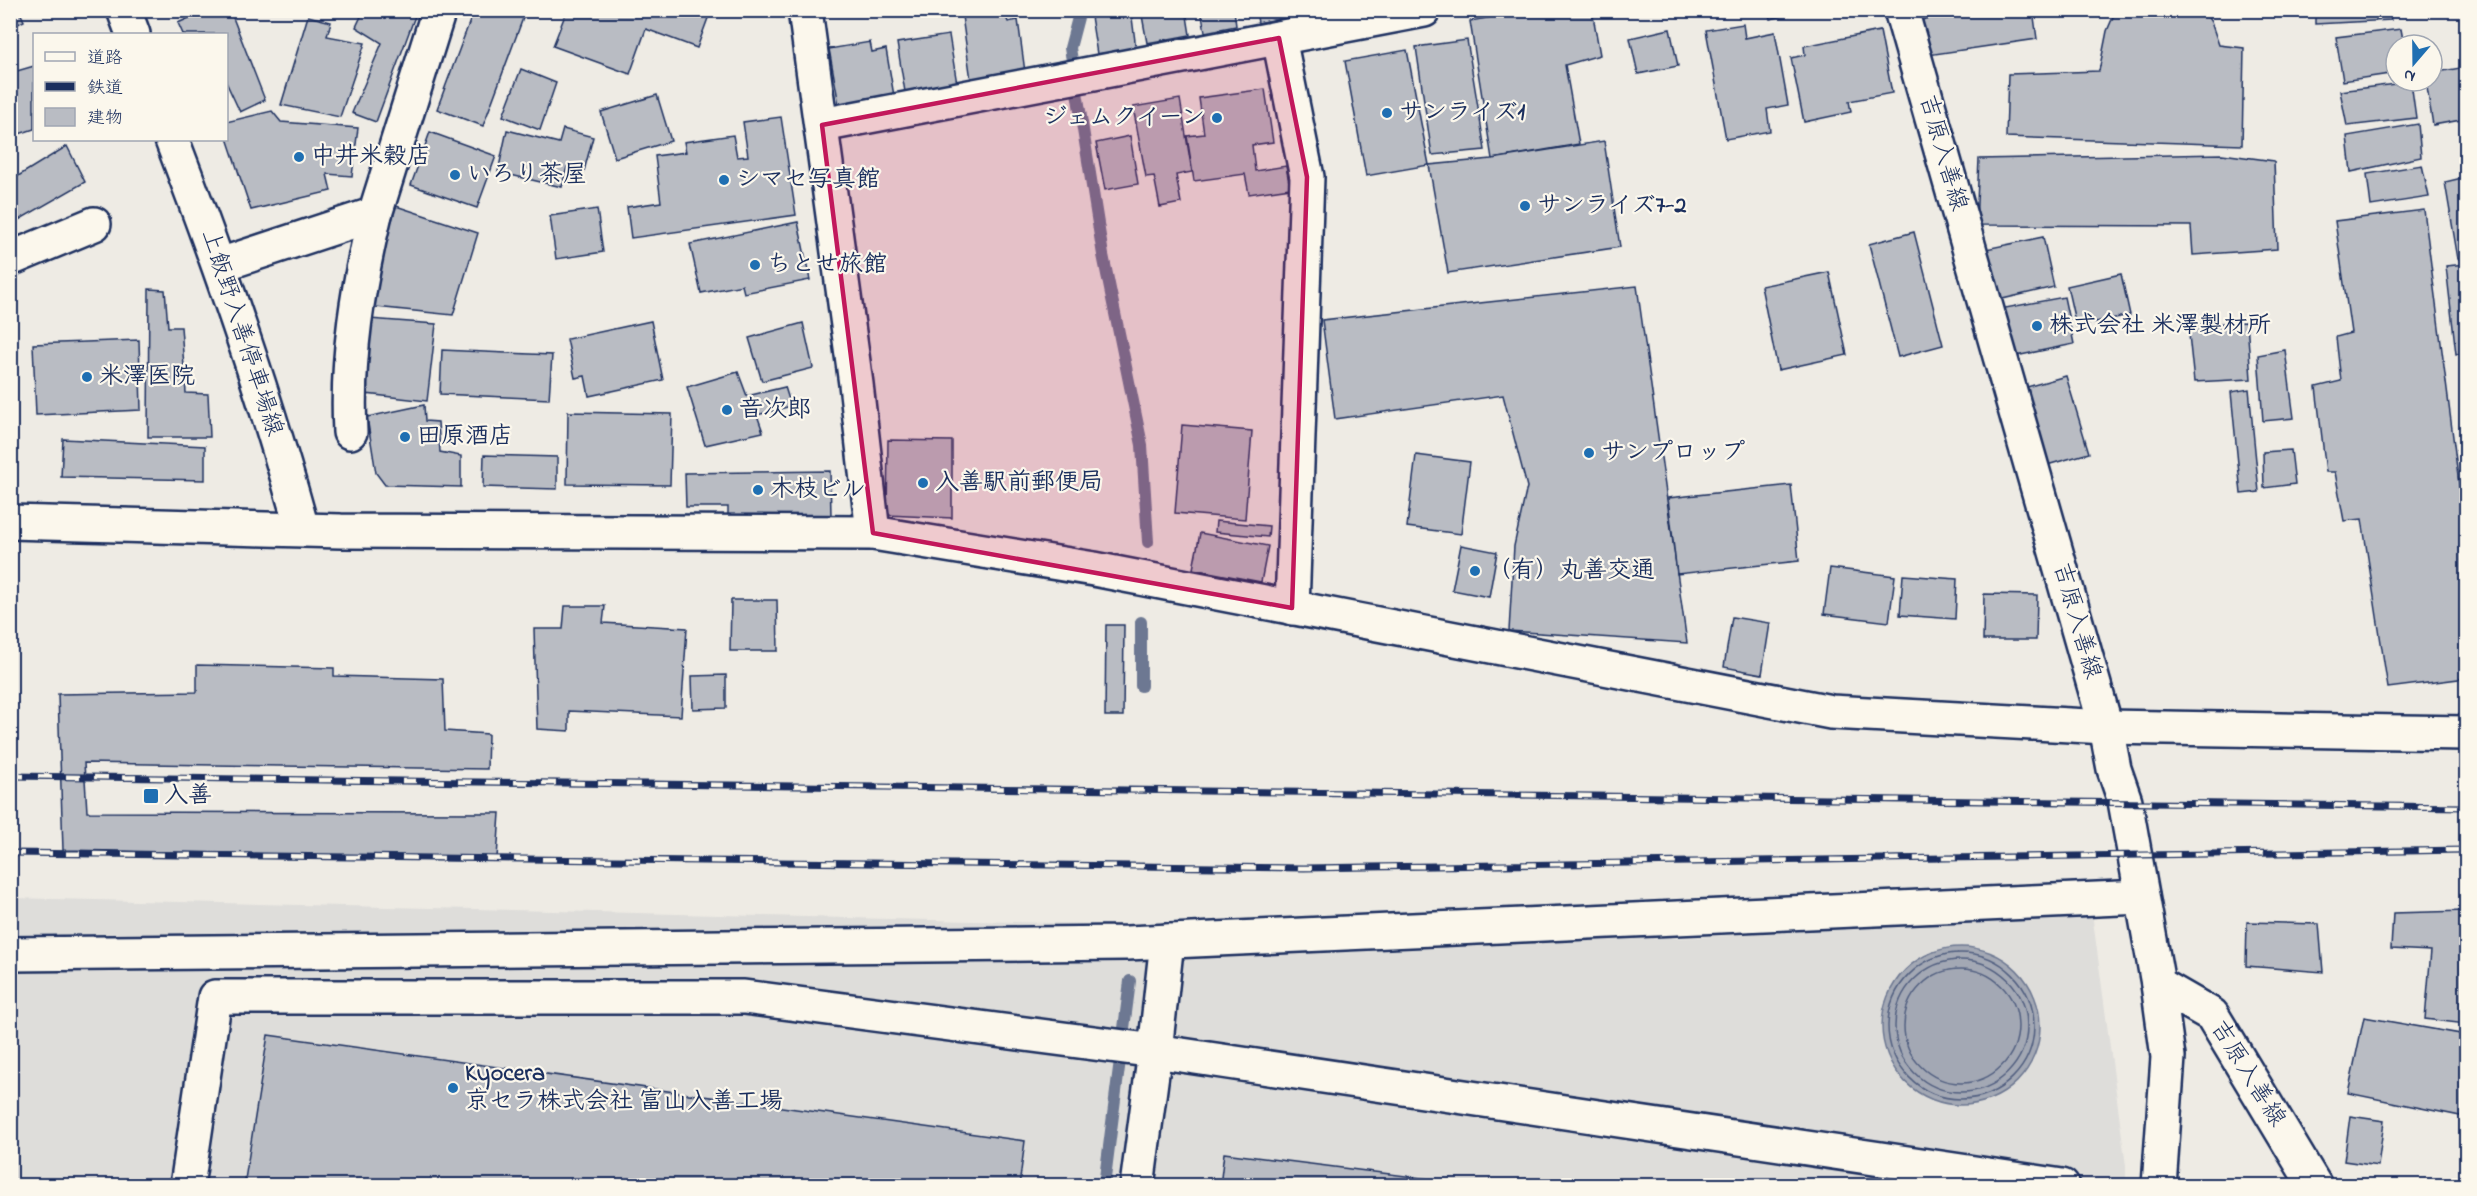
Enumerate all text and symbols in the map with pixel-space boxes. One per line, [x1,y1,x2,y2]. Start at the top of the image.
legend [33,33,228,141]
north arrow [2384,33,2444,93]
text: 道路 [87,46,123,72]
text: N [2400,62,2419,88]
text: 鉄道 [87,76,123,102]
street label: 吉原入善線 [1909,91,1975,215]
place label: サンライズ1 [1399,96,1526,131]
place label: ジェムクイーン [1043,101,1205,136]
text: 建物 [87,106,123,132]
marker: サンライズ1 [1380,106,1394,120]
marker: ジェムクイーン [1210,111,1224,125]
place label: 中井米穀店 [311,140,431,175]
marker: 中井米穀店 [292,150,306,164]
place label: いろり茶屋 [467,158,587,193]
place label: シマセ写真館 [736,163,880,198]
marker: いろり茶屋 [448,168,462,182]
marker: シマセ写真館 [717,173,731,187]
place label: サンライズ7-2 [1537,189,1686,224]
marker: サンライズ7-2 [1518,199,1532,213]
street label: 上飯野入善停車場線 [191,225,291,441]
place label: ちとせ旅館 [767,248,887,283]
marker: ちとせ旅館 [748,258,762,272]
place label: 株式会社 米澤製材所 [2049,309,2271,344]
marker: 株式会社 米澤製材所 [2030,319,2044,333]
place label: 米澤医院 [99,360,195,395]
marker: 米澤医院 [80,370,94,384]
place label: 音次郎 [739,393,811,428]
marker: 音次郎 [720,403,734,417]
place label: 田原酒店 [417,420,513,455]
marker: 田原酒店 [398,430,412,444]
place label: サンプロップ [1601,436,1745,471]
marker: サンプロップ [1582,446,1596,460]
place label: 入善駅前郵便局 [935,466,1103,501]
place label: 木枝ビル [770,473,866,508]
marker: 入善駅前郵便局 [916,476,930,490]
marker: 木枝ビル [751,483,765,497]
place label: （有）丸善交通 [1487,554,1655,589]
street label: 吉原入善線 [2043,559,2109,683]
marker: （有）丸善交通 [1468,564,1482,578]
place label: 入善 [164,779,212,814]
marker: 入善 [142,787,160,805]
street label: 吉原入善線 [2200,1014,2294,1134]
place label: Kyocera 京セラ株式会社 富山入善工場 [465,1057,783,1120]
marker: Kyocera 京セラ株式会社 富山入善工場 [446,1081,460,1095]

